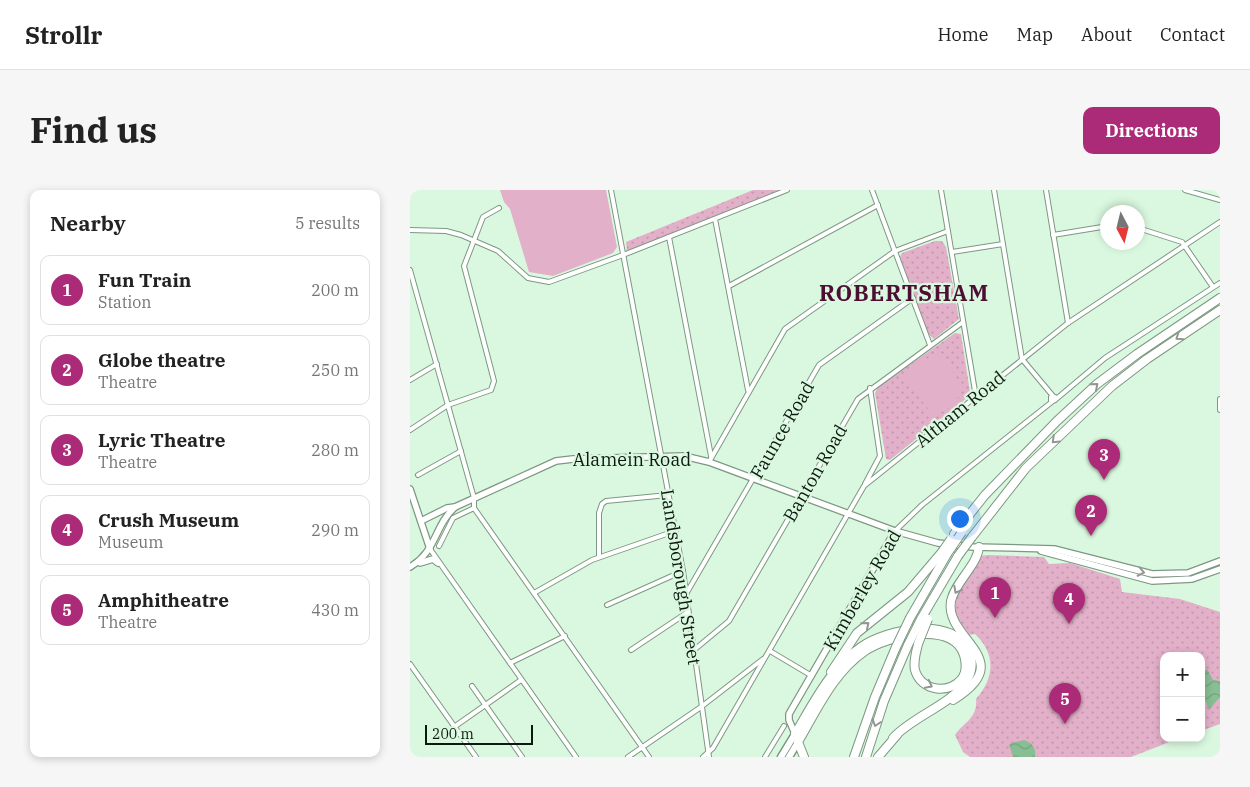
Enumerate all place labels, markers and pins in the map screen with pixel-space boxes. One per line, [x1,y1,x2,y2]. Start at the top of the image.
pin: 3 [1088,439,1120,480]
pin: 2 [1075,495,1107,536]
pin: 1 [979,577,1011,618]
pin: 4 [1053,583,1085,624]
pin: 5 [1049,683,1081,724]

